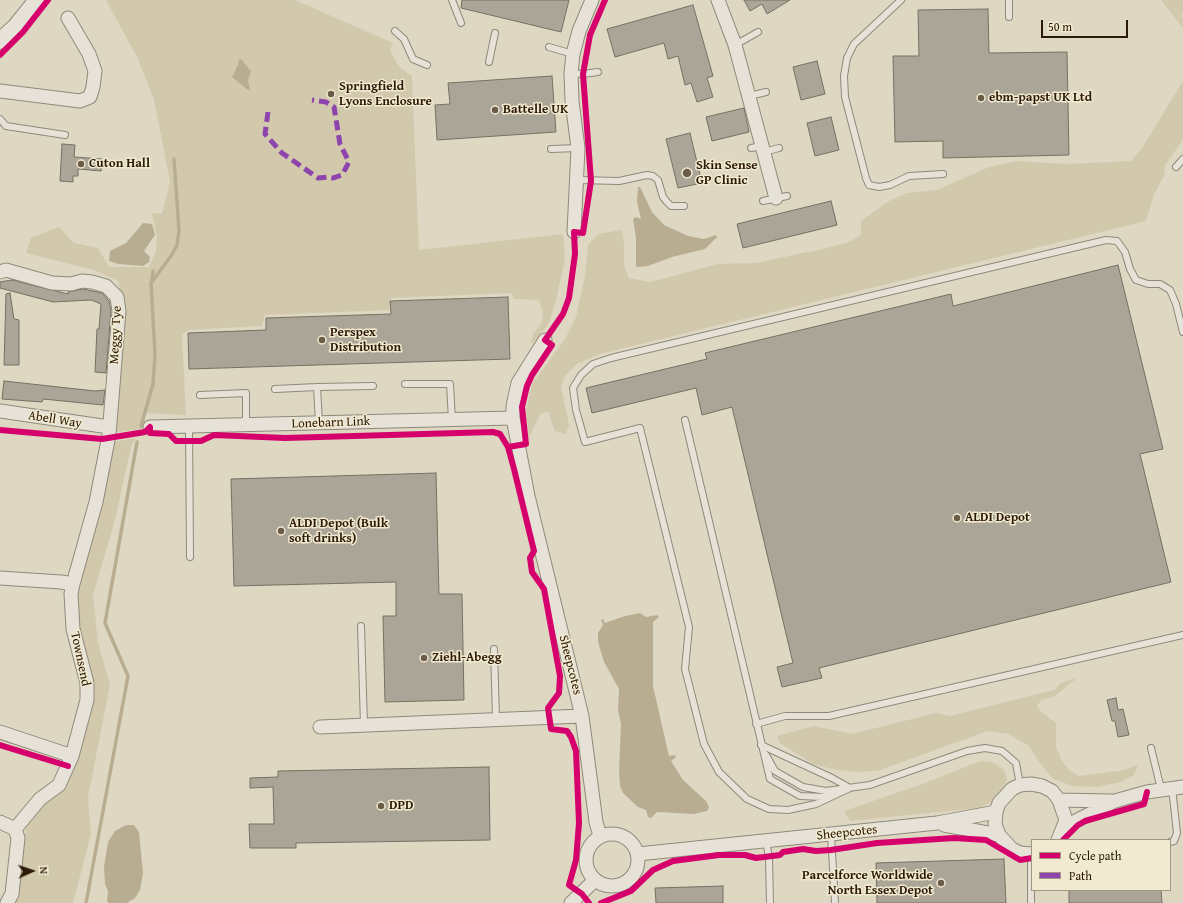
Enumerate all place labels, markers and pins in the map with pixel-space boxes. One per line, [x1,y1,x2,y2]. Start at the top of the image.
place label: Springfield Lyons Enclosure [339,79,432,110]
marker: Springfield Lyons Enclosure [326,89,336,99]
place label: ebm-papst UK Ltd [989,90,1092,106]
marker: ebm-papst UK Ltd [976,93,986,103]
place label: Battelle UK [503,102,568,118]
marker: Battelle UK [490,105,500,115]
place label: Cuton Hall [89,156,150,172]
place label: Skin Sense GP Clinic [696,158,758,189]
marker: Cuton Hall [76,159,86,169]
marker: Skin Sense GP Clinic [681,167,693,179]
place label: Perspex Distribution [330,325,401,356]
marker: Perspex Distribution [317,335,327,345]
place label: ALDI Depot [965,510,1030,526]
marker: ALDI Depot [952,513,962,523]
place label: ALDI Depot (Bulk soft drinks) [289,516,388,547]
marker: ALDI Depot (Bulk soft drinks) [276,526,286,536]
place label: Ziehl-Abegg [432,650,502,666]
marker: Ziehl-Abegg [419,653,429,663]
place label: DPD [389,798,413,814]
marker: DPD [376,801,386,811]
place label: Parcelforce Worldwide North Essex Depot [802,868,933,899]
marker: Parcelforce Worldwide North Essex Depot [936,878,946,888]

